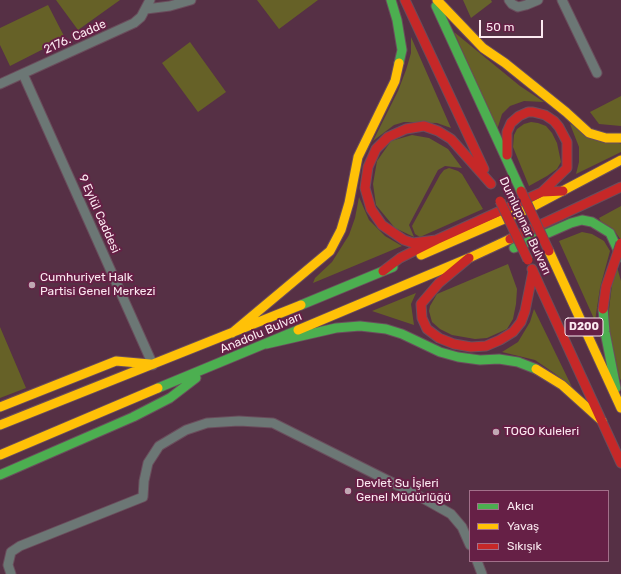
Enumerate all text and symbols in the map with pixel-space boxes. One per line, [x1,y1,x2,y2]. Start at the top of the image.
scale bar [481,12,545,38]
street label: 2176. Cadde [42,17,108,57]
text: 50 m [486,20,514,34]
street label: 9 Eylül Caddesi [75,173,123,255]
street label: Dumlupınar Bulvarı [496,175,554,277]
place label: Cumhuriyet Halk Partisi Genel Merkezi [40,271,156,299]
marker: Cumhuriyet Halk Partisi Genel Merkezi [27,280,37,290]
street label: Anadolu Bulvarı [218,309,304,357]
road number: D200 [565,318,603,336]
place label: TOGO Kuleleri [504,425,579,439]
marker: TOGO Kuleleri [491,427,501,437]
place label: Devlet Su İşleri Genel Müdürlüğü [356,477,451,505]
marker: Devlet Su İşleri Genel Müdürlüğü [343,486,353,496]
legend [469,490,609,562]
text: Akıcı [507,499,534,513]
text: Yavaş [507,519,539,533]
text: Sıkışık [507,539,542,553]

